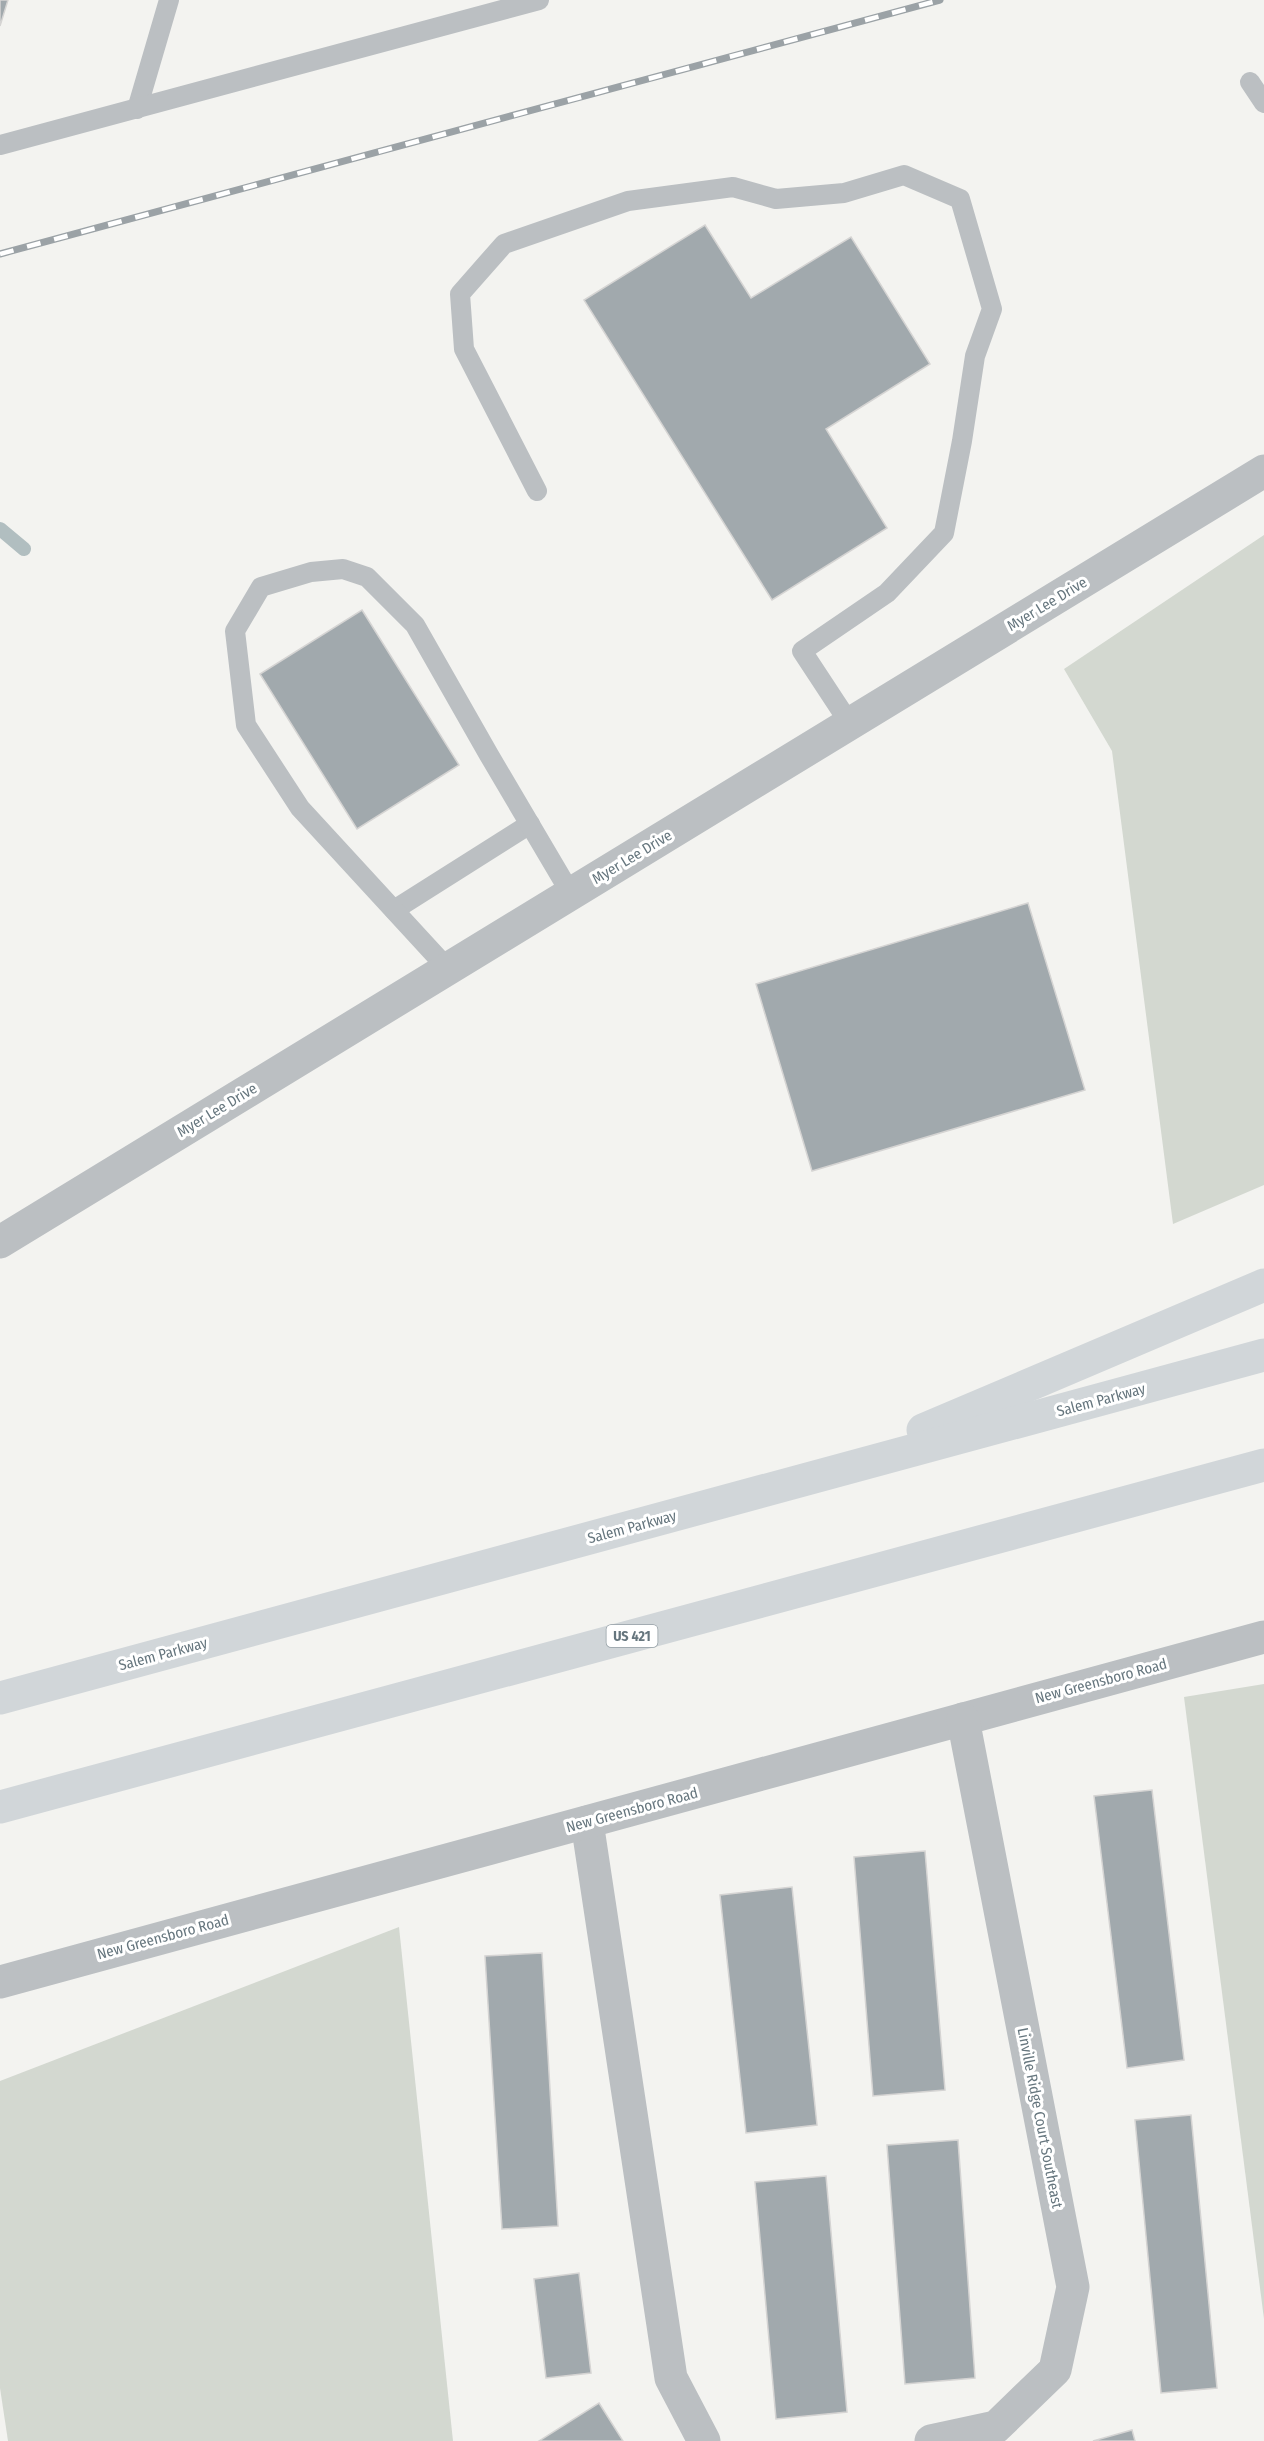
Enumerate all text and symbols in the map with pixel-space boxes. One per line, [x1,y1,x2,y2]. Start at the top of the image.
street label: Myer Lee Drive [1004,573,1090,635]
street label: Myer Lee Drive [589,826,675,888]
street label: Myer Lee Drive [174,1079,260,1141]
street label: Salem Parkway [1055,1379,1148,1420]
street label: Salem Parkway [586,1506,679,1547]
road number: US 421 [606,1625,658,1647]
street label: Salem Parkway [117,1633,210,1674]
street label: New Greensboro Road [1033,1655,1169,1707]
street label: New Greensboro Road [564,1784,700,1836]
street label: New Greensboro Road [95,1911,231,1963]
street label: Linville Ridge Court Southeast [1014,2026,1066,2210]

